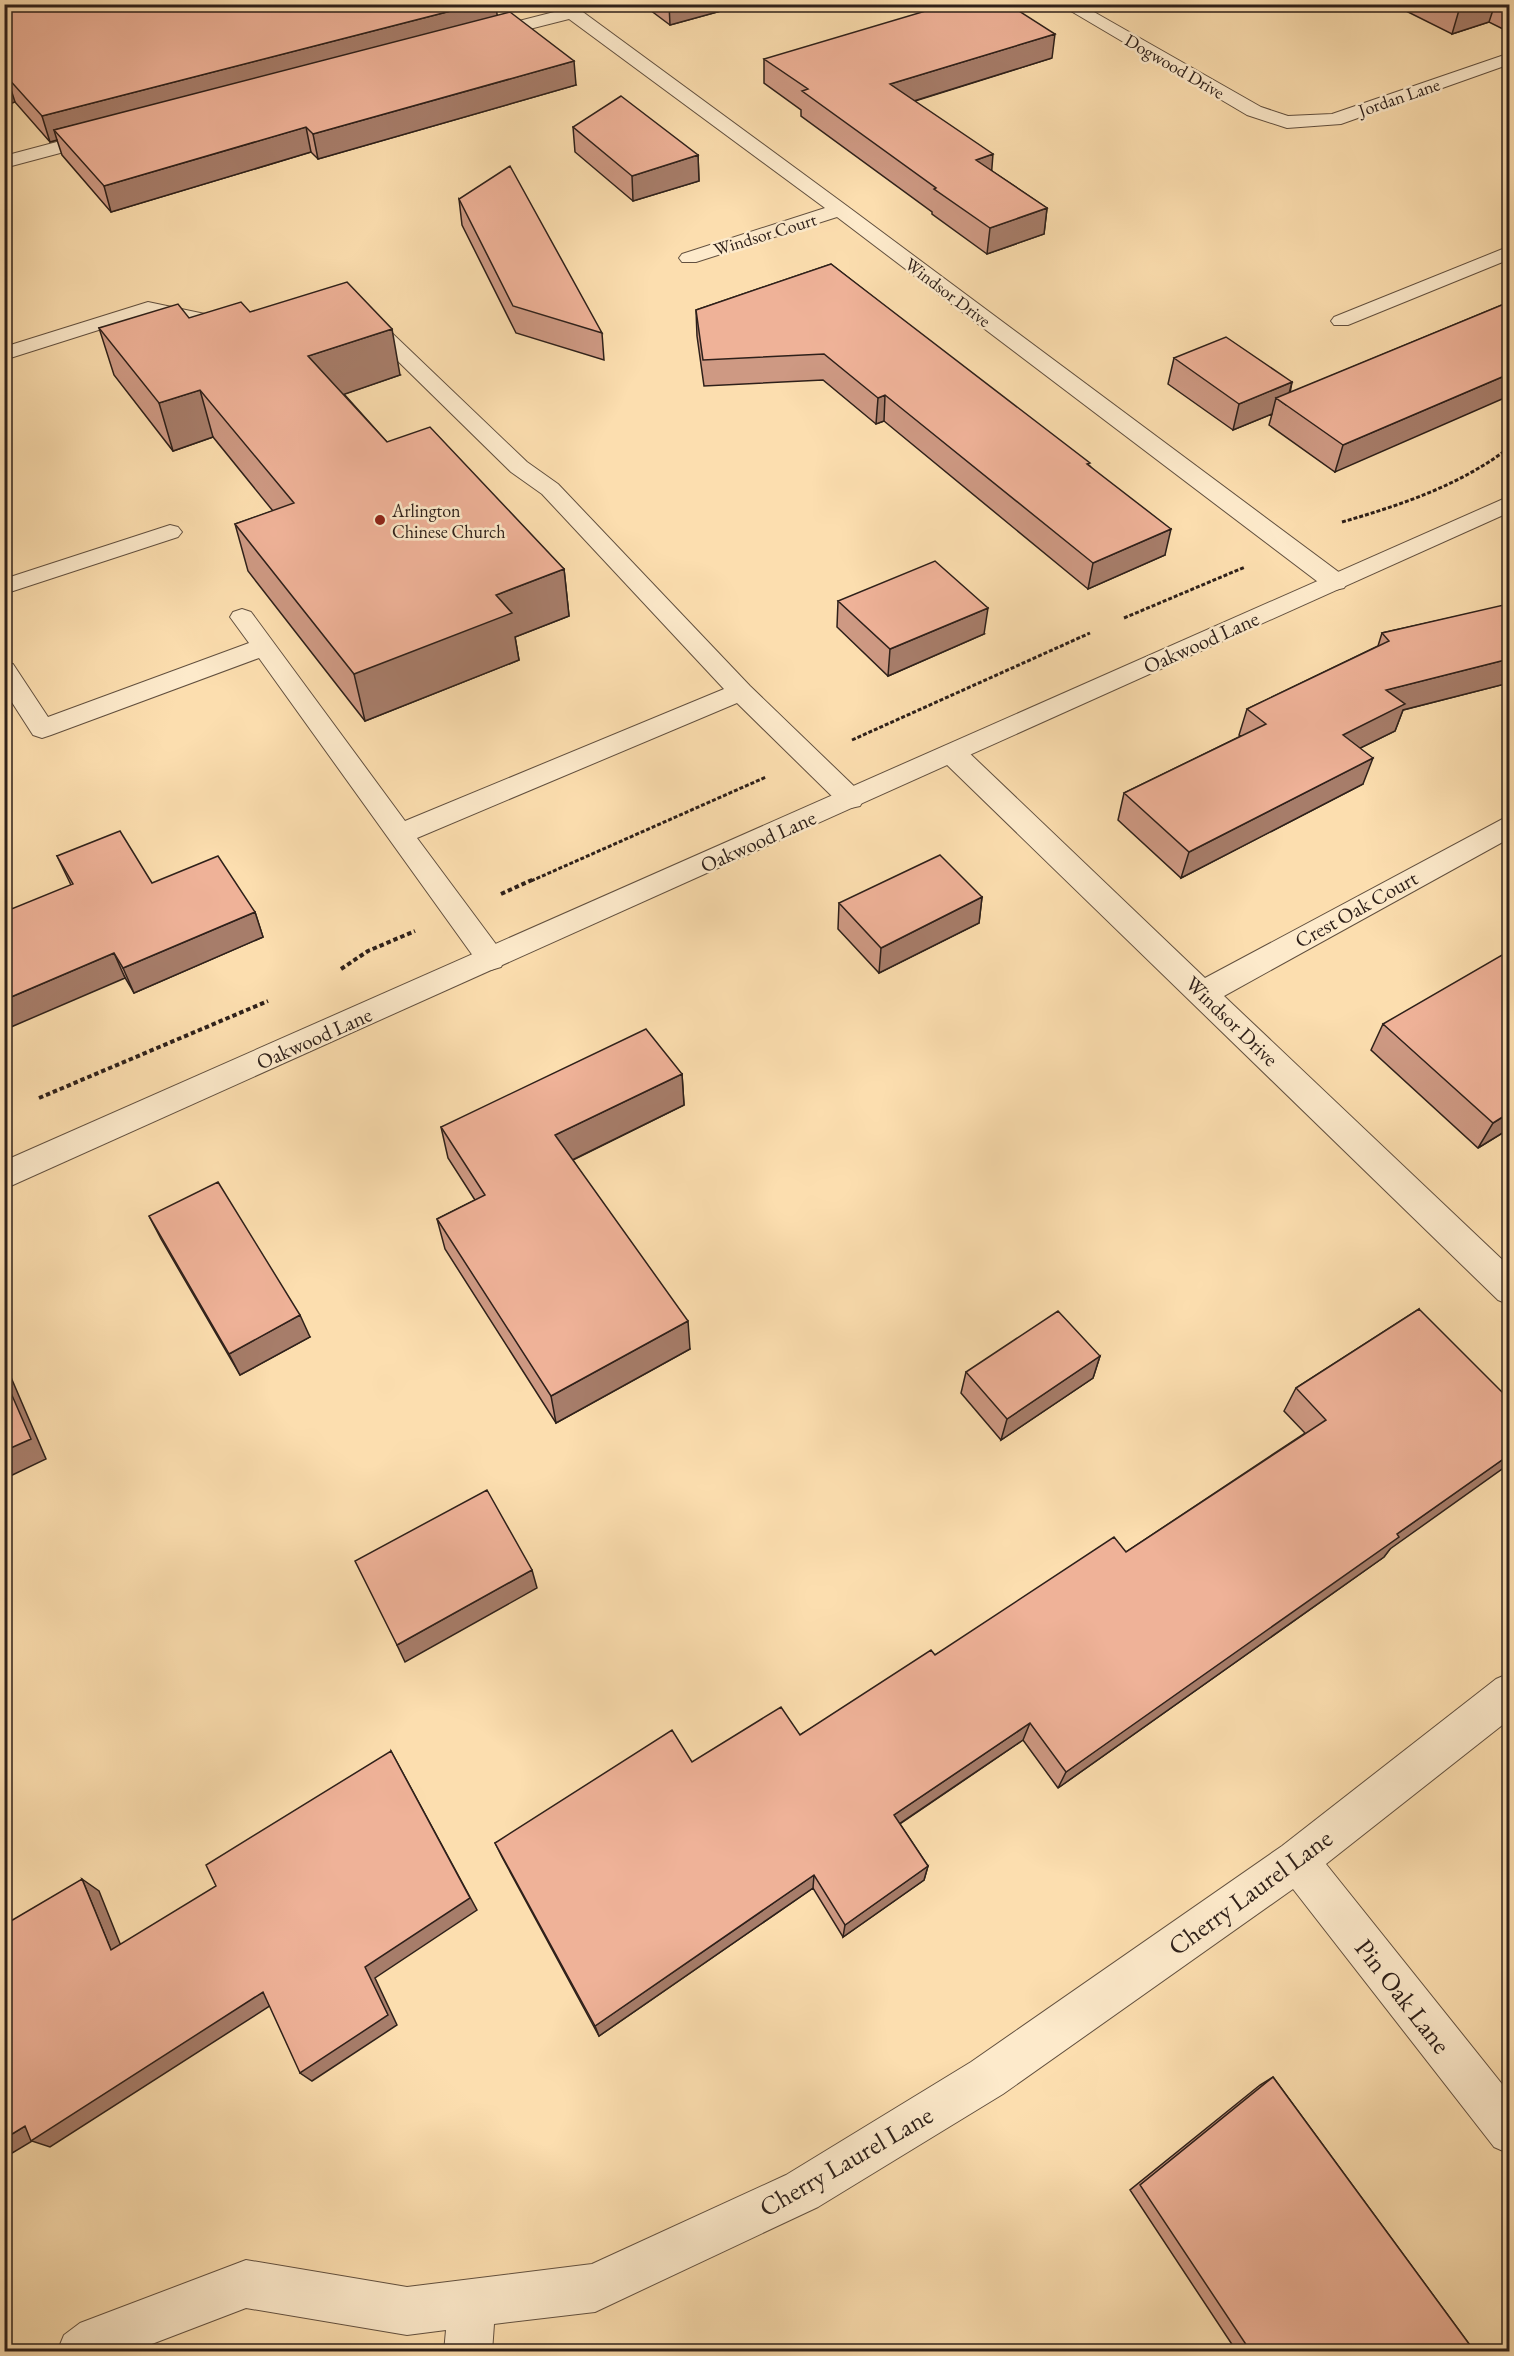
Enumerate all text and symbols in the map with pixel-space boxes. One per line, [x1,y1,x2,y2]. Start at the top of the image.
street label: Dogwood Drive [1121,28,1229,104]
street label: Jordan Lane [1353,72,1443,122]
street label: Windsor Court [711,207,820,261]
street label: Windsor Drive [900,252,996,332]
place label: Arlington Chinese Church [391,499,506,543]
marker: Arlington Chinese Church [373,513,387,527]
street label: Oakwood Lane [1139,605,1263,679]
street label: Oakwood Lane [696,804,820,878]
street label: Crest Oak Court [1290,864,1422,954]
street label: Windsor Drive [1180,970,1284,1072]
street label: Oakwood Lane [252,1001,376,1075]
street label: Cherry Laurel Lane [1161,1821,1339,1963]
street label: Pin Oak Lane [1348,1932,1458,2060]
street label: Cherry Laurel Lane [753,2098,939,2224]

